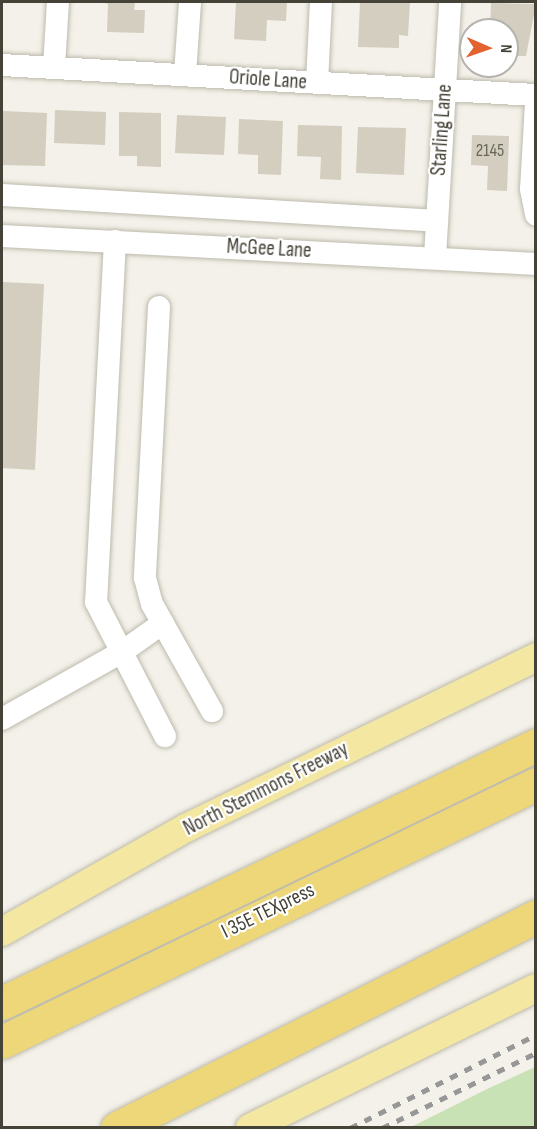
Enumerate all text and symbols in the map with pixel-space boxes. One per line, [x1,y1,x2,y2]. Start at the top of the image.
north arrow [459,18,519,78]
text: N [496,44,515,53]
street label: Oriole Lane [228,65,308,95]
street label: Starling Lane [426,83,458,177]
house number: 2145 [476,140,504,162]
street label: McGee Lane [226,234,312,264]
street label: North Stemmons Freeway [179,737,353,841]
street label: I 35E TEXpress [217,878,319,944]

